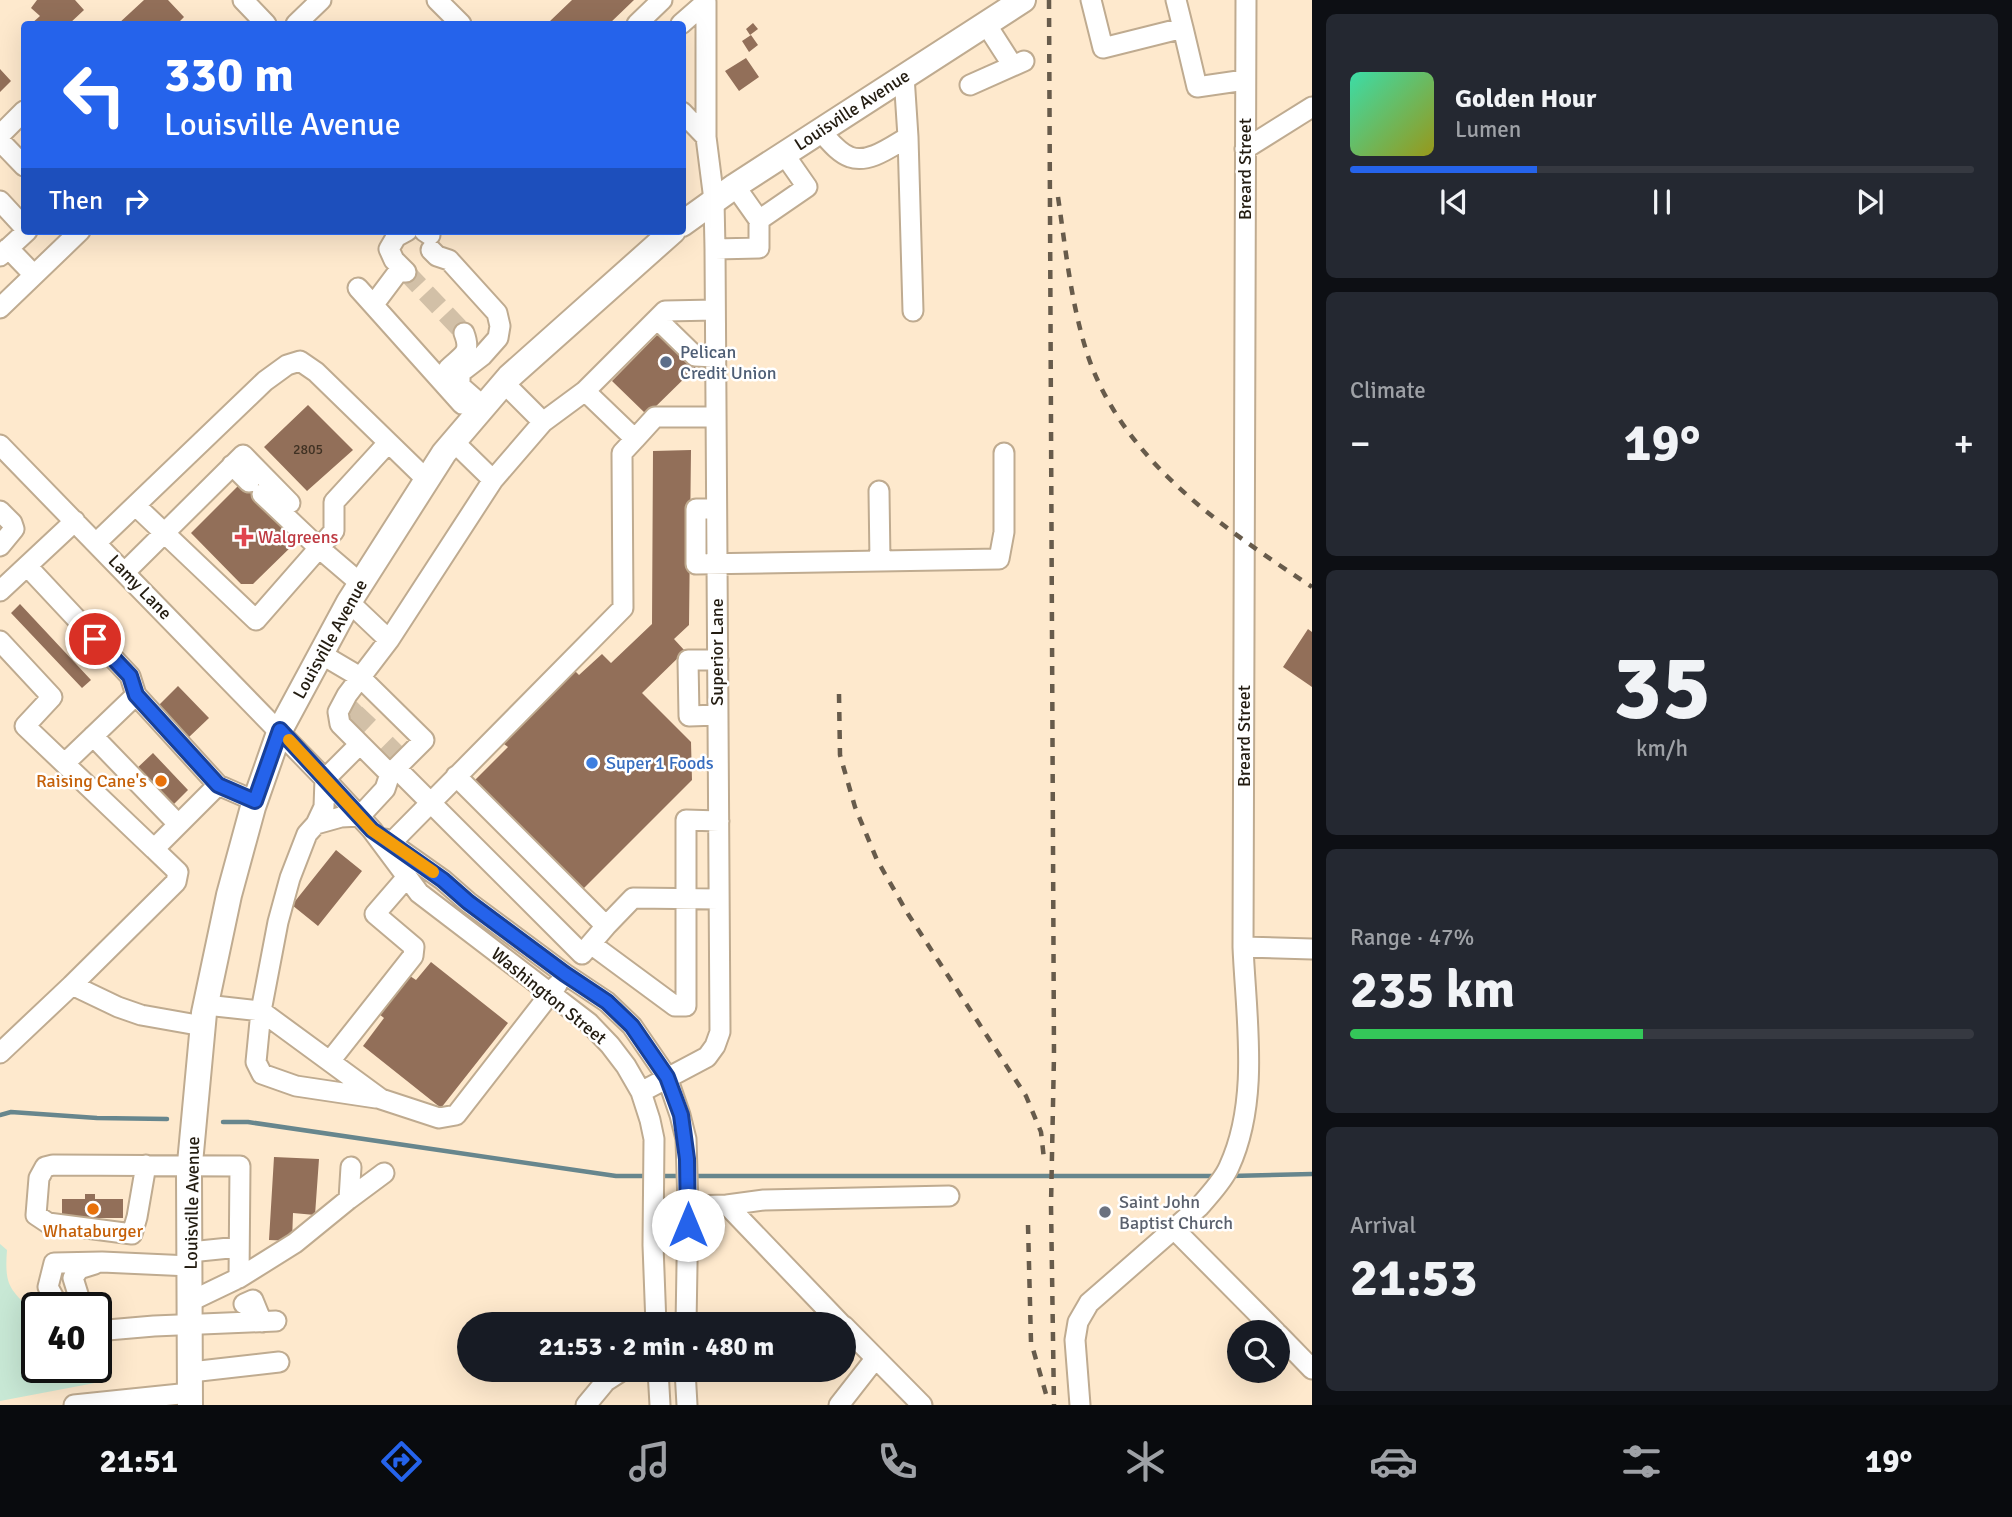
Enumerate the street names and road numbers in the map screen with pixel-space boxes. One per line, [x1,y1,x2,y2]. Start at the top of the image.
street label: Louisville Avenue [790,65,914,155]
street label: Breard Street [1234,118,1256,220]
street label: Lamy Lane [104,550,176,624]
street label: Louisville Avenue [288,575,372,703]
street label: Superior Lane [706,598,728,706]
street label: Breard Street [1233,685,1255,787]
street label: Washington Street [487,943,611,1049]
street label: Louisville Avenue [180,1136,204,1270]

